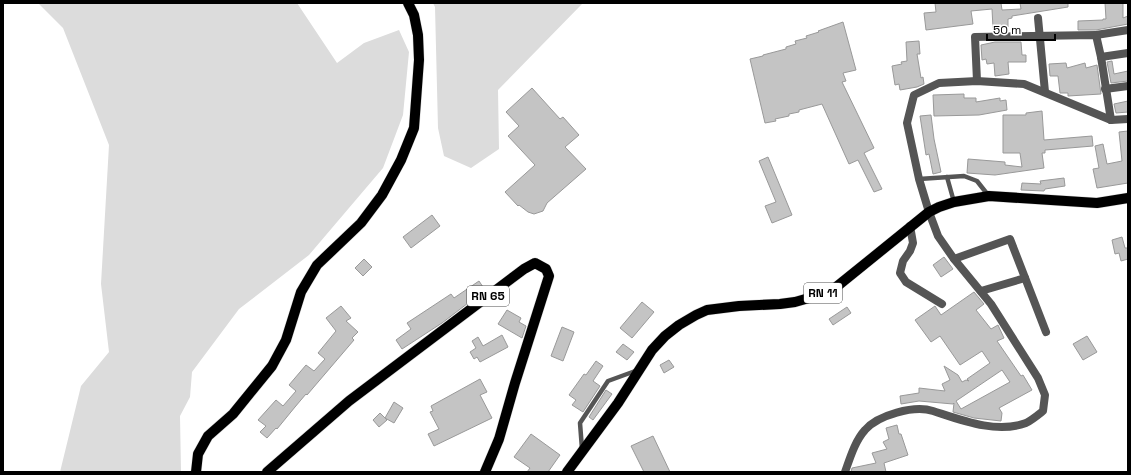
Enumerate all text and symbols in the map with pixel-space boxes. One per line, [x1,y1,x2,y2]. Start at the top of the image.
scale bar [987,16,1055,42]
text: 50 m [993,22,1021,38]
road number: RN 11 [804,283,842,303]
road number: RN 65 [467,286,509,306]

